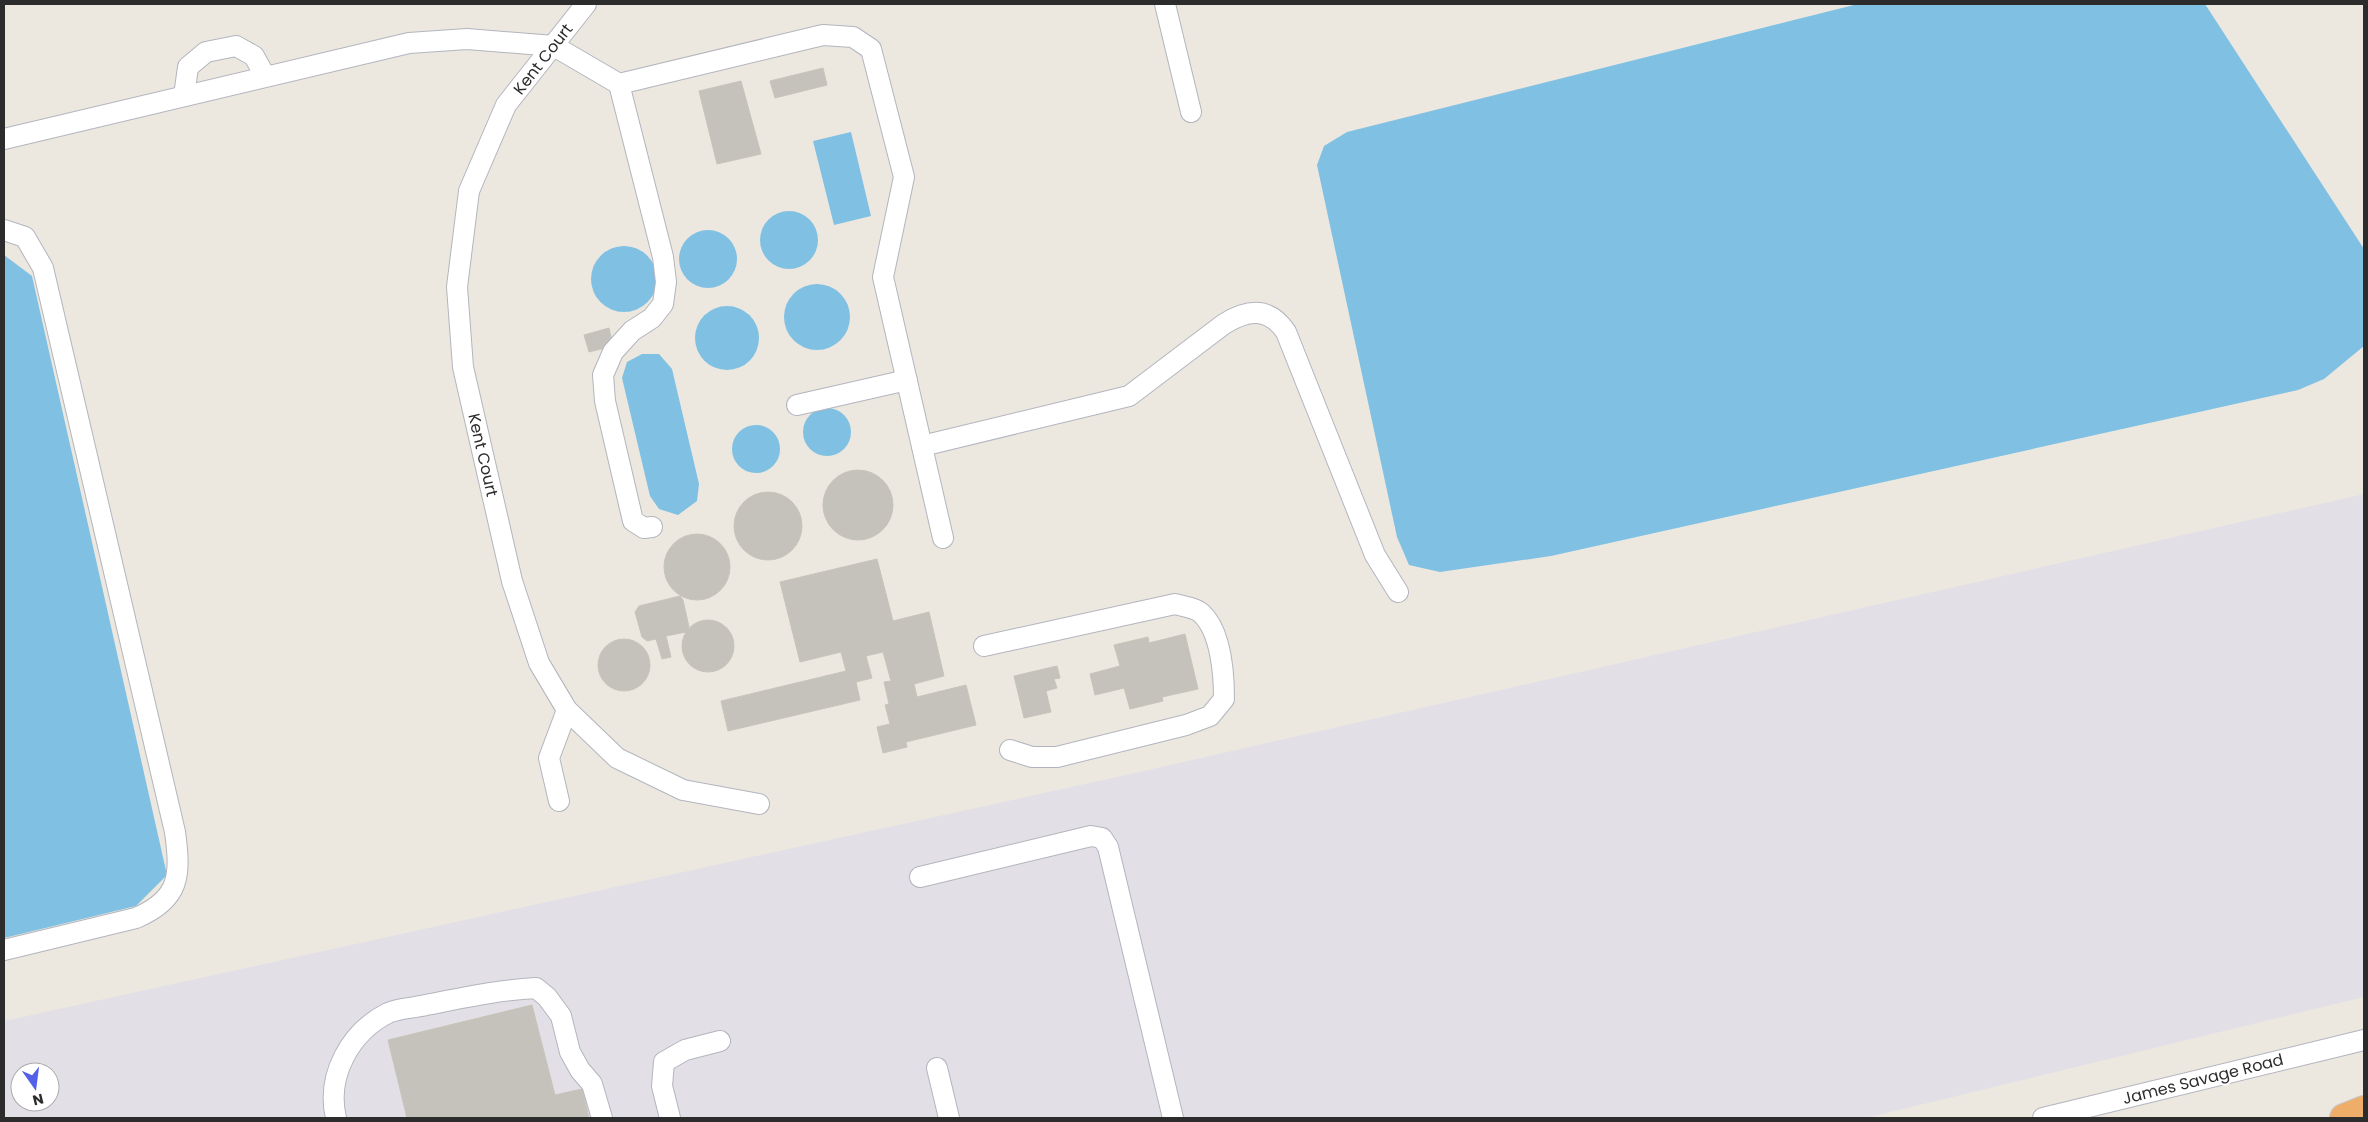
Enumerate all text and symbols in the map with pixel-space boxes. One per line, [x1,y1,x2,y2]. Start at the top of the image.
street label: Kent Court [508,19,578,99]
street label: Kent Court [462,411,504,499]
street label: James Savage Road [2120,1048,2286,1110]
north arrow [10,1062,60,1112]
text: N [31,1089,46,1111]

